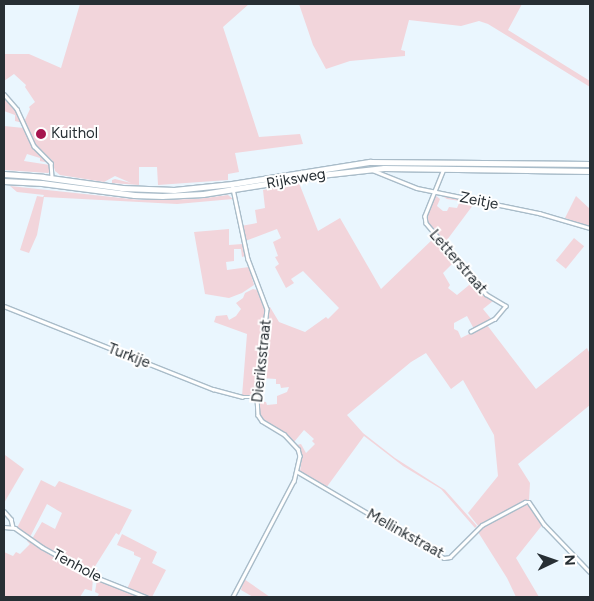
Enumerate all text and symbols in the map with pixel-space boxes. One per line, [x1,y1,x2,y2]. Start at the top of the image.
place label: Kuithol [51,125,98,143]
marker: Kuithol [35,128,47,140]
street label: Rijksweg [265,165,327,193]
street label: Zeitje [458,188,500,214]
street label: Letterstraat [425,226,491,298]
street label: Dieriksstraat [249,319,275,403]
street label: Turkije [105,340,153,372]
street label: Mellinkstraat [363,505,447,563]
north arrow [529,536,579,586]
street label: Tenhole [50,546,104,586]
text: N [561,554,578,566]

